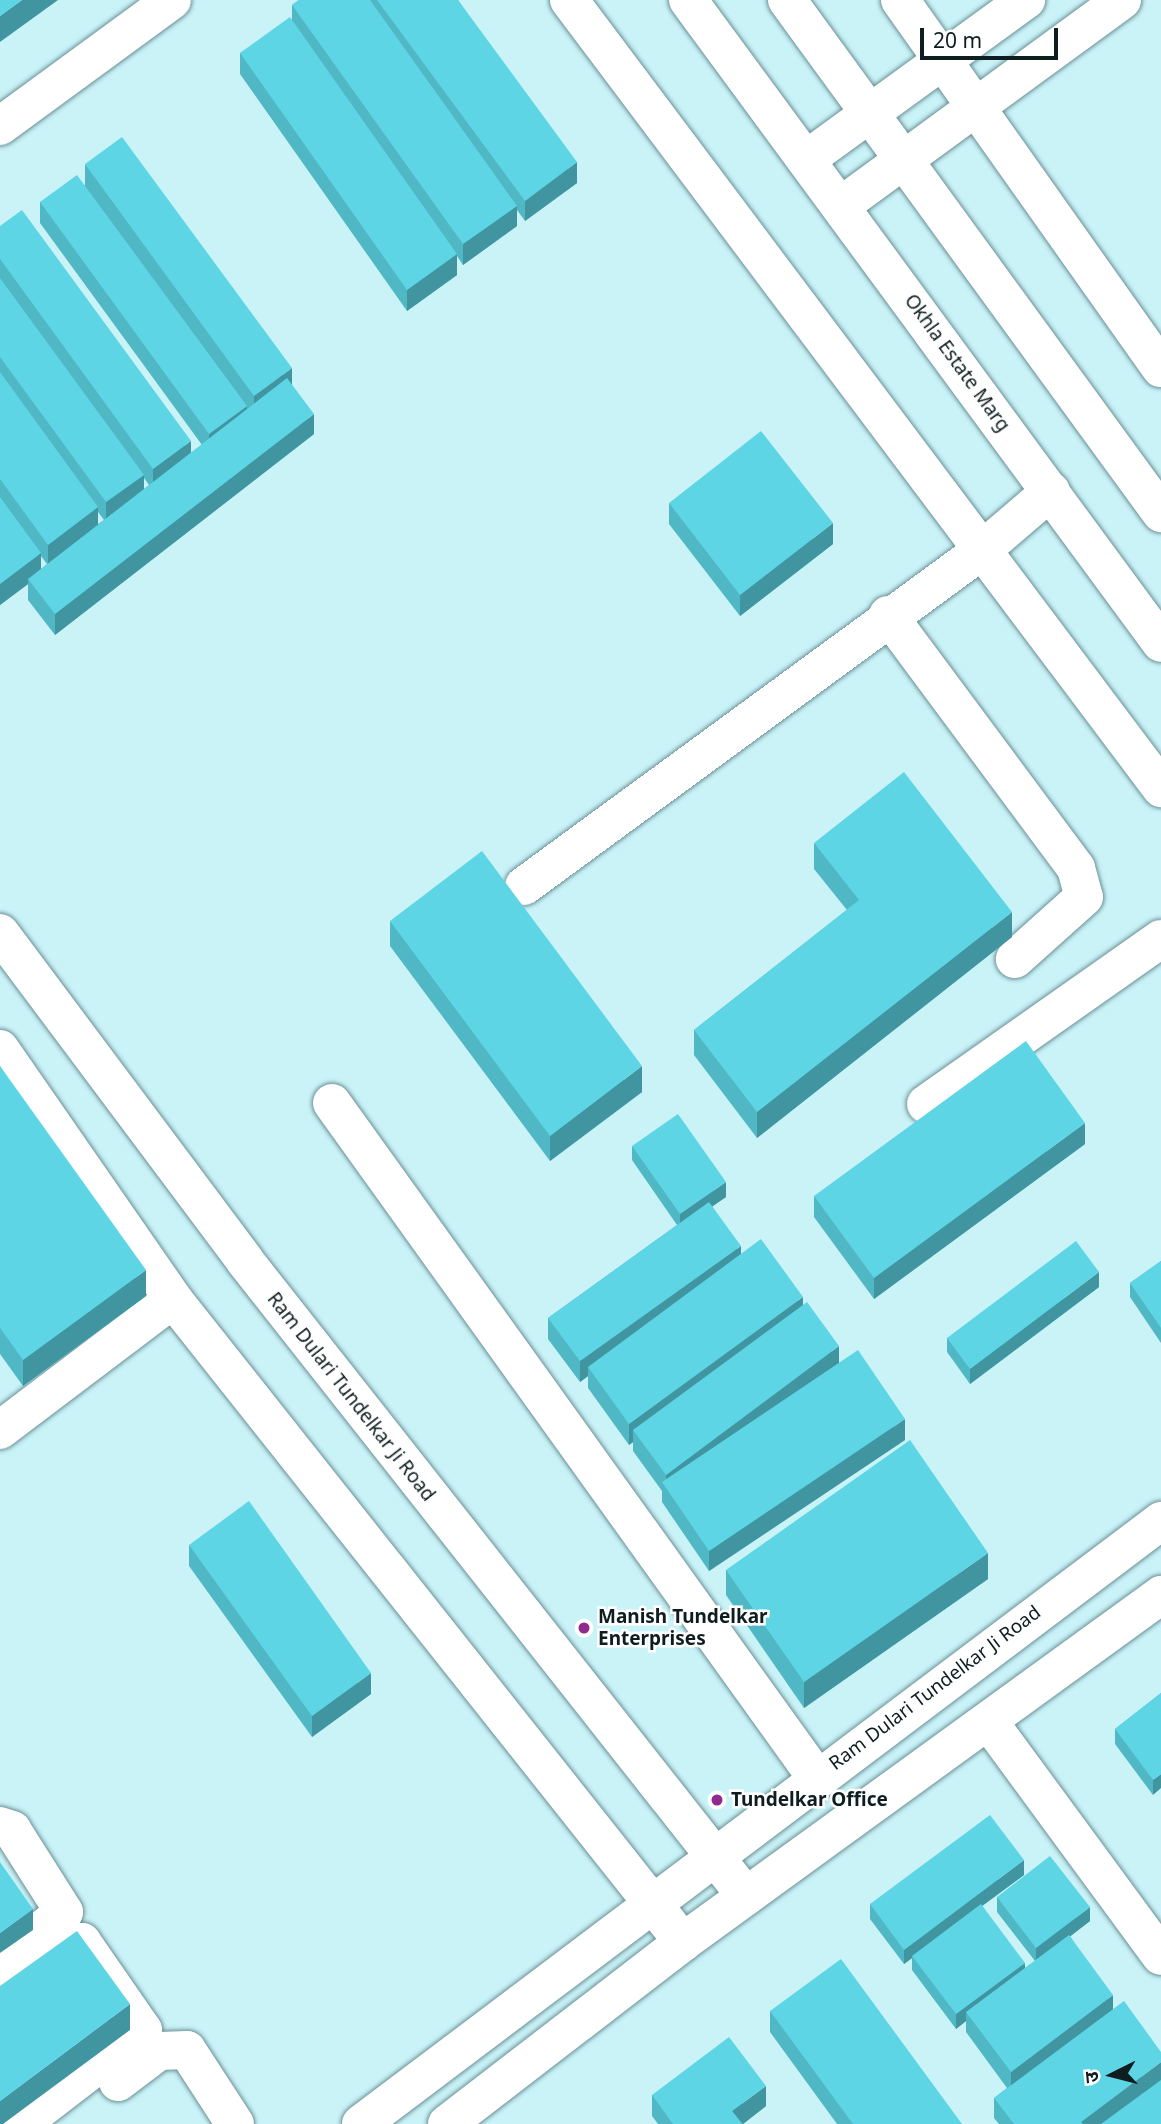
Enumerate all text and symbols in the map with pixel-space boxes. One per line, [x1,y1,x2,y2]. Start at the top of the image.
scale bar [923,14,1061,58]
text: 20 m [933,26,982,54]
street label: Okhla Estate Marg [900,290,1014,436]
street label: Ram Dulari Tundelkar Ji Road [262,1288,440,1506]
street label: Ram Dulari Tundelkar Ji Road [825,1601,1045,1775]
place label: Manish Tundelkar Enterprises [598,1606,768,1650]
marker: Manish Tundelkar Enterprises [576,1620,592,1636]
place label: Tundelkar Office [731,1789,888,1811]
marker: Tundelkar Office [709,1792,725,1808]
north arrow [1077,2040,1147,2110]
text: उ [1078,2070,1105,2084]

